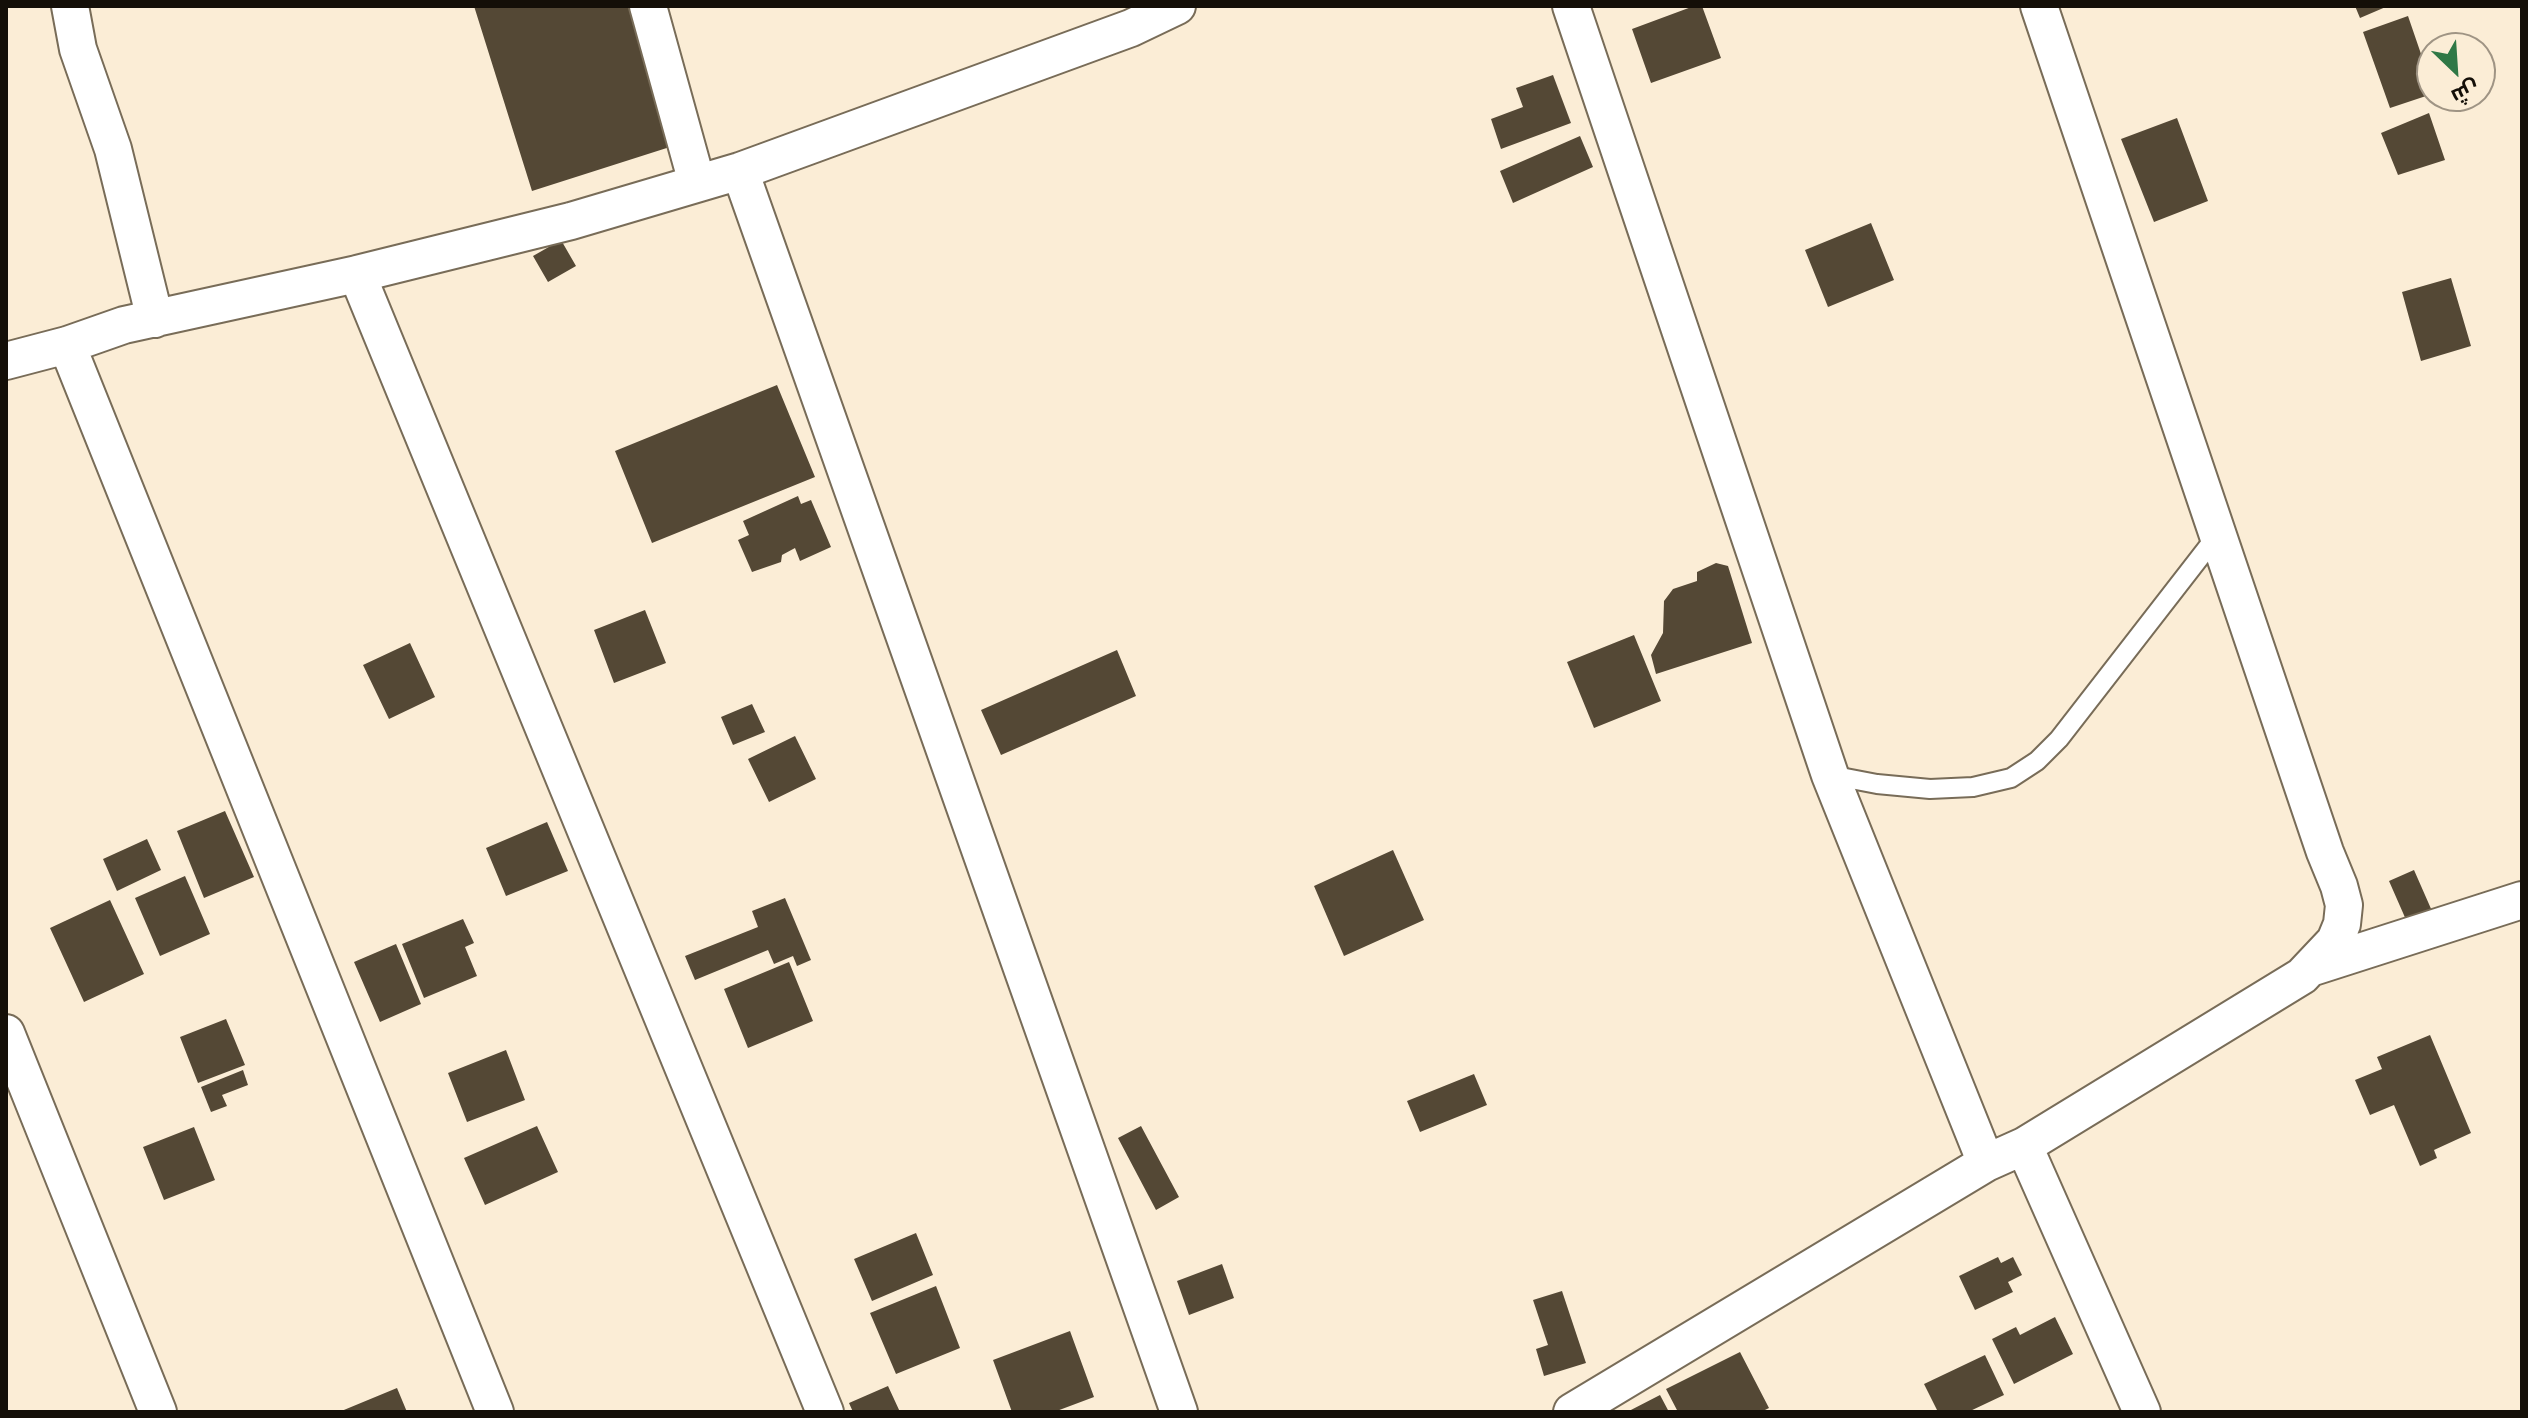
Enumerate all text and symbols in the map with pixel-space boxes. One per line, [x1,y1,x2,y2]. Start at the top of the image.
north arrow [2416,32,2496,112]
text: ش [2447,74,2484,111]

